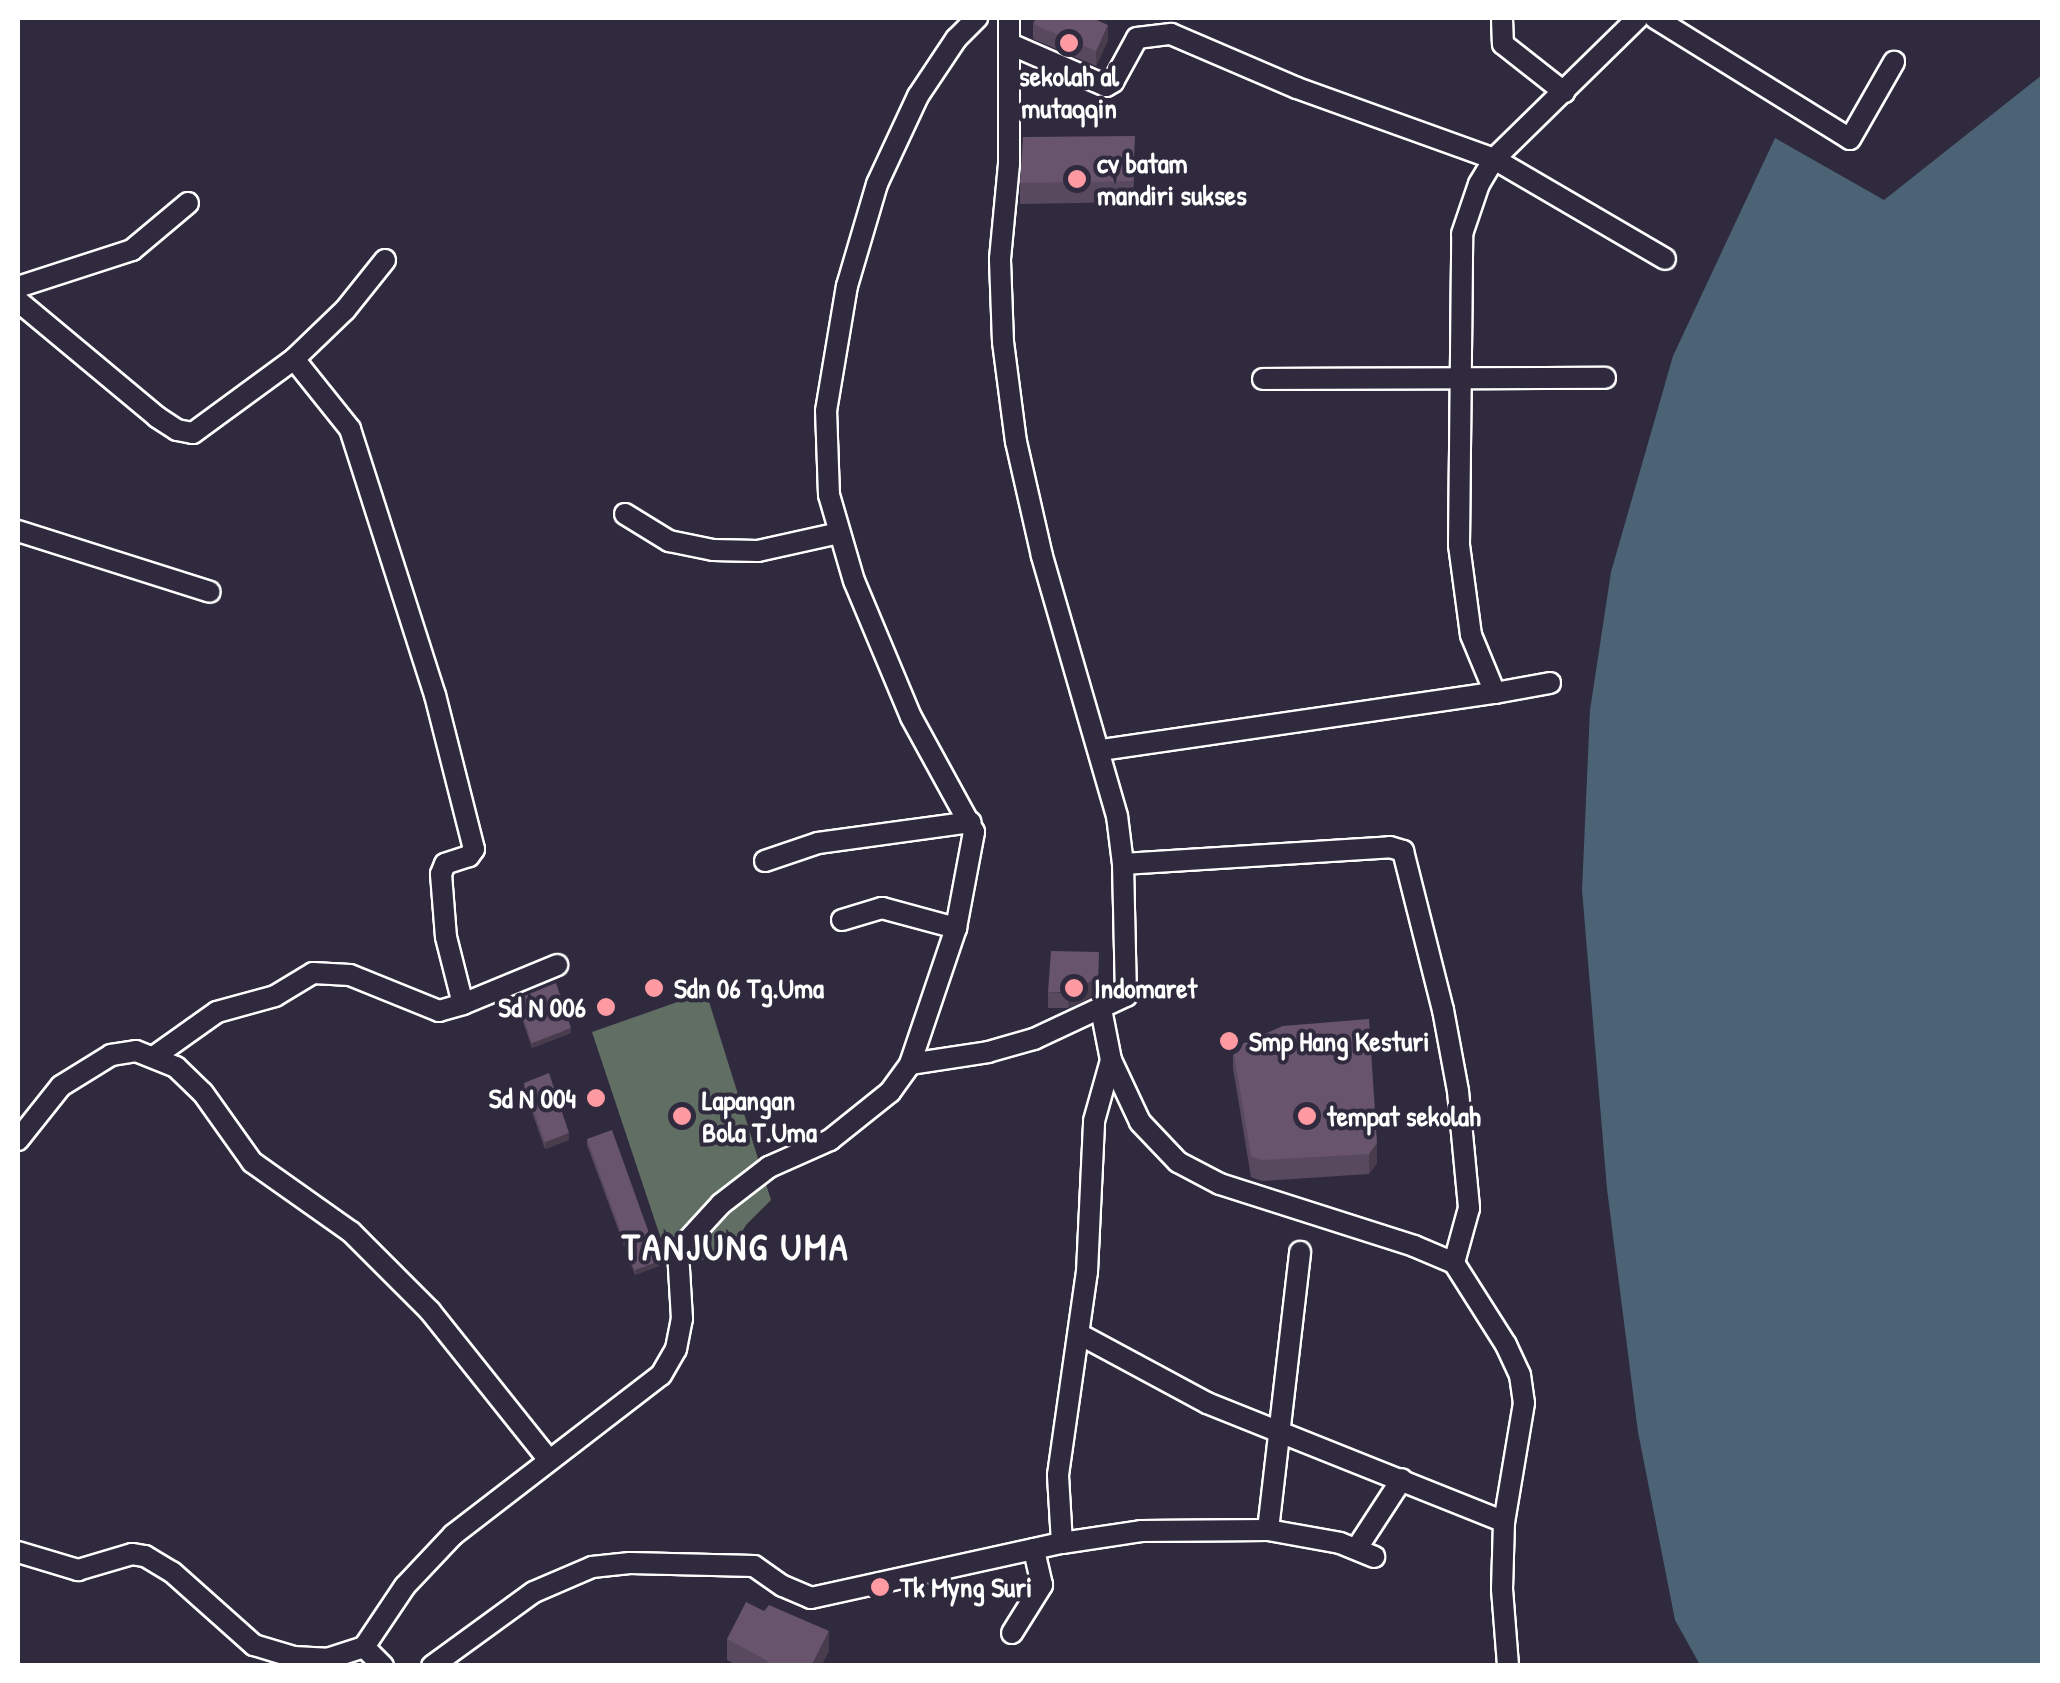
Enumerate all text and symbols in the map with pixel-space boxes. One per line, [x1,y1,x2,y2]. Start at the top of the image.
marker: sekolah al mutaqqin [1058,32,1080,54]
place label: sekolah al mutaqqin [1019,59,1119,125]
place label: cv batam mandiri sukses [1097,146,1247,212]
marker: cv batam mandiri sukses [1066,168,1088,190]
place label: Sdn 06 Tg.Uma [674,971,824,1005]
place label: Indomaret [1094,971,1197,1005]
marker: Sdn 06 Tg.Uma [643,977,665,999]
marker: Indomaret [1063,977,1085,999]
place label: Sd N 006 [498,990,586,1024]
marker: Sd N 006 [595,996,617,1018]
place label: Smp Hang Kesturi [1249,1024,1429,1058]
marker: Smp Hang Kesturi [1218,1030,1240,1052]
place label: Sd N 004 [489,1081,576,1115]
place label: Lapangan Bola T.Uma [702,1083,817,1149]
marker: Sd N 004 [585,1087,607,1109]
place label: tempat sekolah [1327,1099,1481,1133]
marker: Lapangan Bola T.Uma [671,1105,693,1127]
marker: tempat sekolah [1296,1105,1318,1127]
district label: TANJUNG UMA [622,1224,850,1270]
place label: Tk Myng Suri [900,1570,1032,1604]
marker: Tk Myng Suri [869,1576,891,1598]

